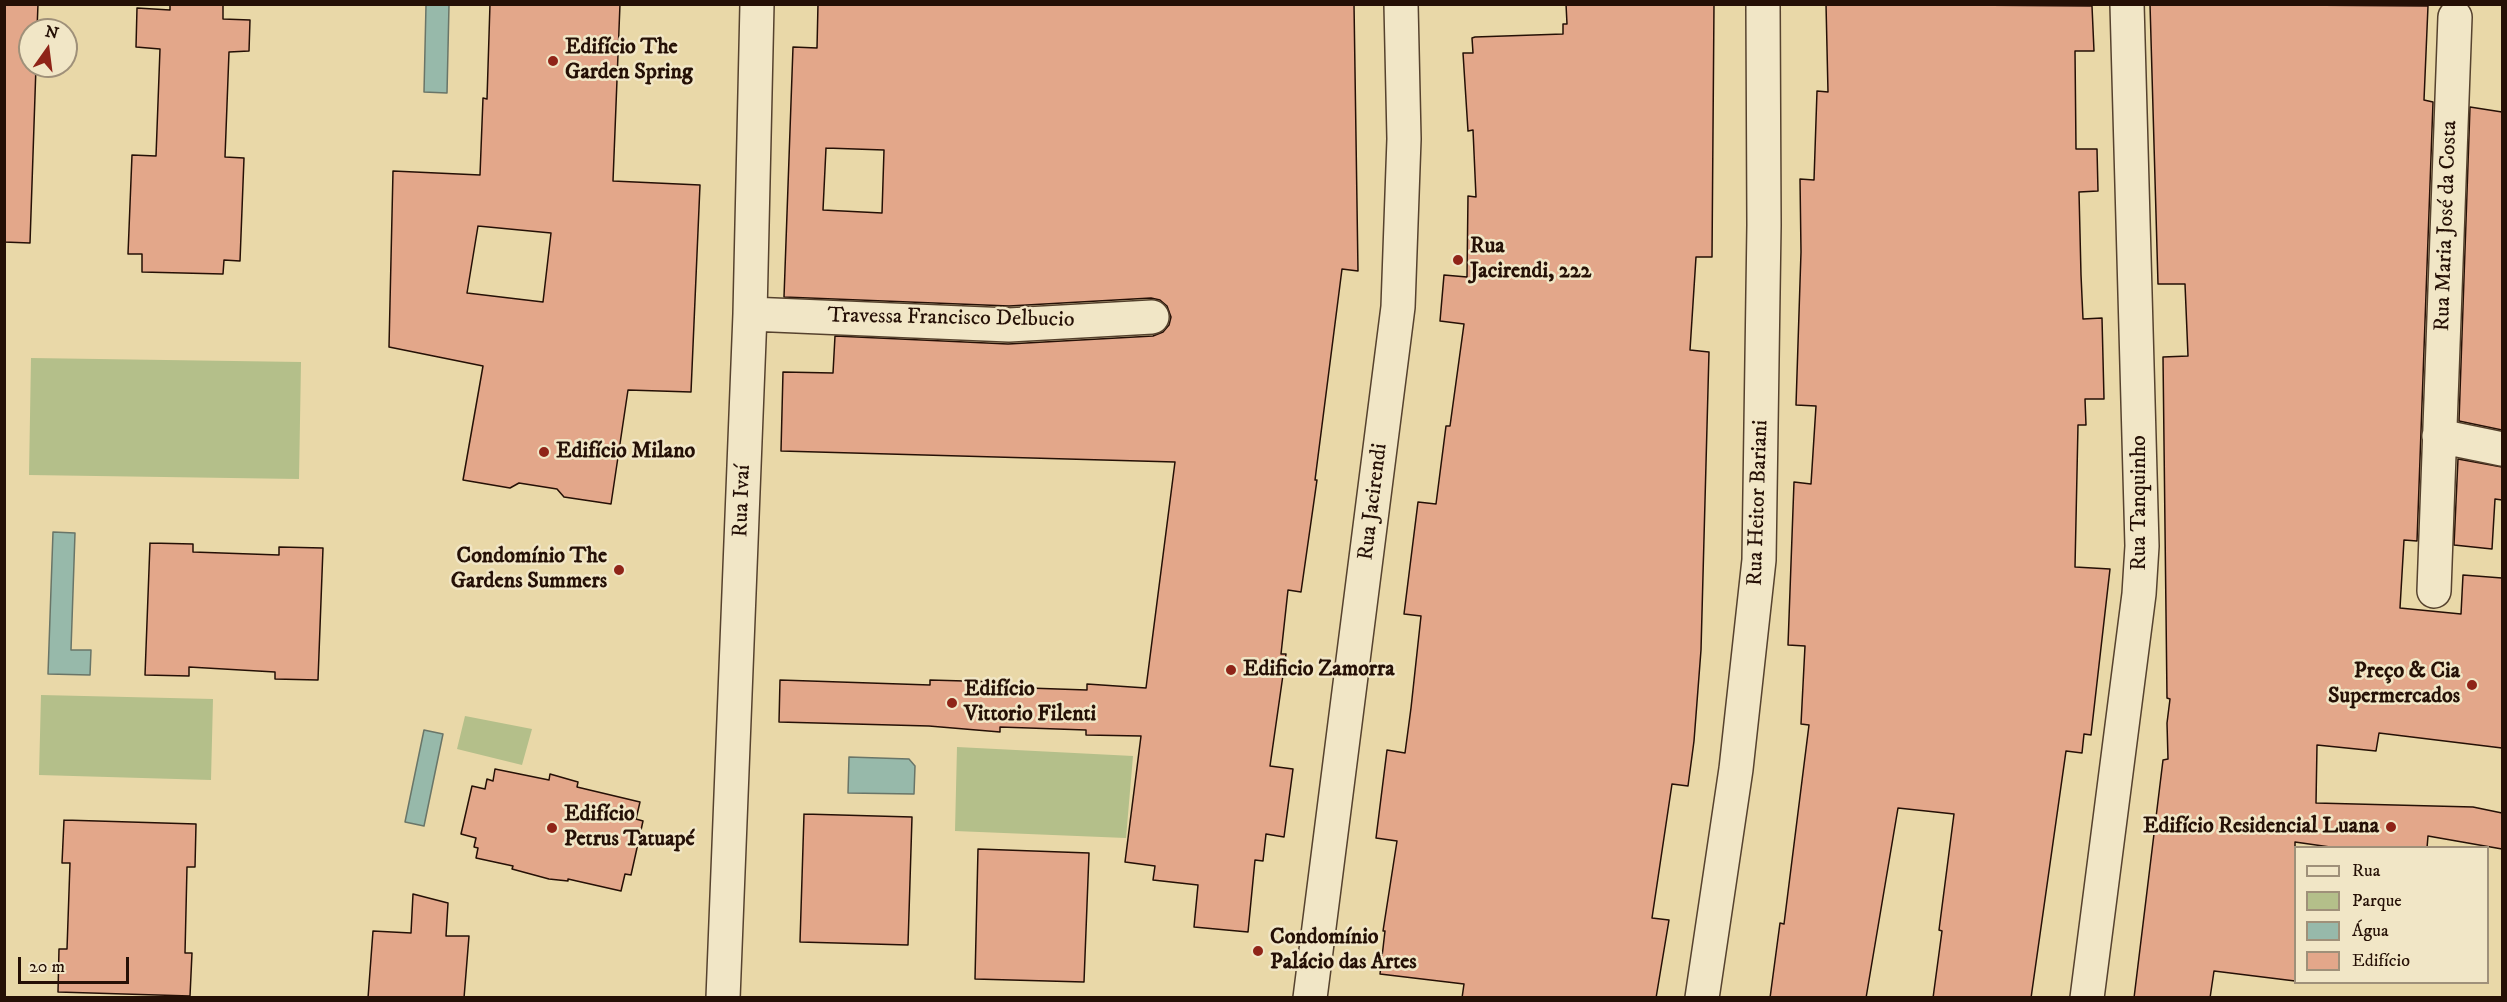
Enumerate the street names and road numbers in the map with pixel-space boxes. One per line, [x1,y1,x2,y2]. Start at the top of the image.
street label: Rua Maria José da Costa [2430,120,2464,332]
street label: Travessa Francisco Delbucio [827,304,1075,334]
street label: Rua Heitor Bariani [1743,419,1775,587]
street label: Rua Tanquinho [2127,435,2153,571]
street label: Rua Jacirendi [1354,442,1394,562]
street label: Rua Ivaí [729,464,757,538]

